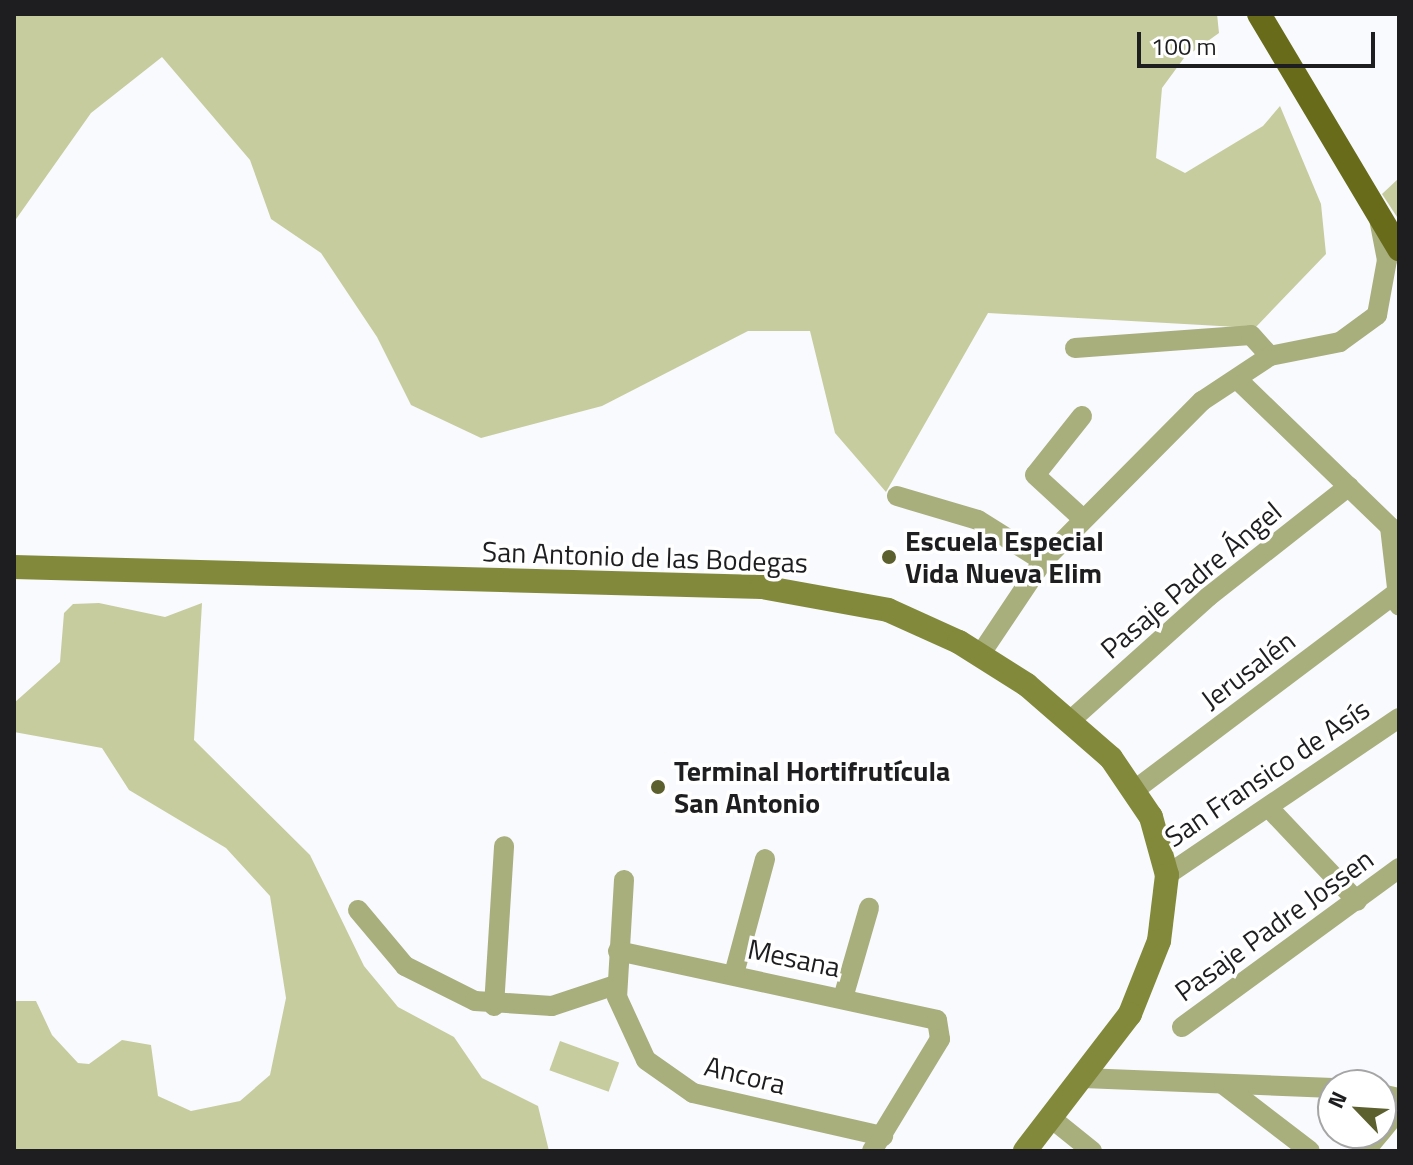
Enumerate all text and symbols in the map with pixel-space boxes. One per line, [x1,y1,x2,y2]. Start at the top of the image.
scale bar [1141,16,1379,66]
text: 100 m [1151,28,1217,64]
street label: Pasaje Padre Ángel [1094,495,1288,665]
place label: Escuela Especial Vida Nueva Elim [905,524,1104,590]
street label: San Antonio de las Bodegas [482,535,808,579]
marker: Escuela Especial Vida Nueva Elim [880,548,898,566]
street label: Jerusalén [1194,624,1302,716]
street label: San Fransico de Asís [1158,692,1376,854]
place label: Terminal Hortifrutícula San Antonio [674,754,950,820]
marker: Terminal Hortifrutícula San Antonio [649,778,667,796]
street label: Pasaje Padre Jossen [1168,842,1380,1008]
street label: Mesana [745,932,843,984]
street label: Ancora [701,1049,789,1101]
north arrow [1317,1069,1397,1149]
text: N [1318,1086,1356,1114]

